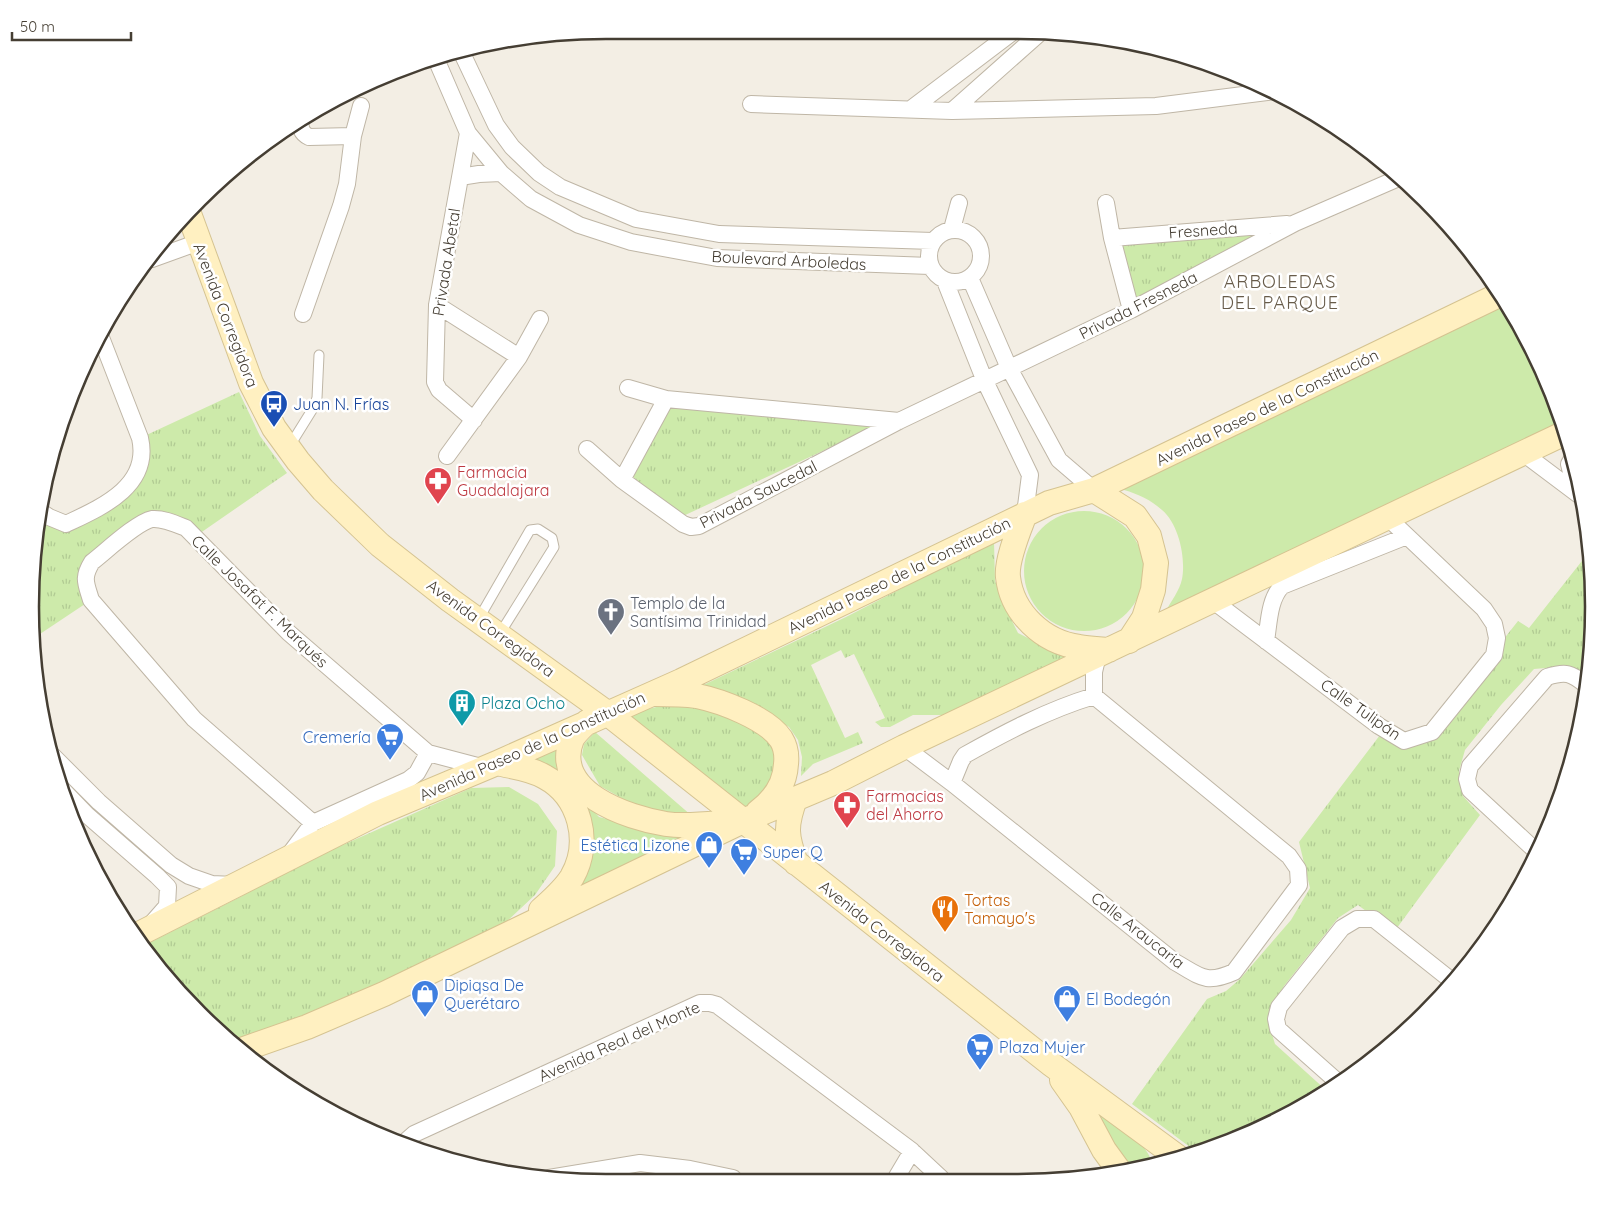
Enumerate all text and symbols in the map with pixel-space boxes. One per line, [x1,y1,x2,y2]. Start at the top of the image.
scale bar [12,10,131,42]
text: 50 m [20,17,55,36]
street label: Privada Abetal [428,207,464,317]
street label: Fresneda [1168,218,1238,242]
street label: Avenida Corregidora [189,240,263,390]
street label: Boulevard Arboledas [711,246,867,274]
street label: Privada Fresneda [1076,267,1200,343]
district label: ARBOLEDAS DEL PARQUE [1221,270,1339,314]
street label: Avenida Paseo de la Constitución [1152,344,1382,470]
bus stop icon: Juan N. Frías [259,389,289,428]
place label: Juan N. Frías [293,394,389,414]
street label: Privada Saucedal [696,456,820,532]
place label: Farmacia Guadalajara [457,462,549,500]
pharmacy icon: Farmacia Guadalajara [423,466,453,505]
street label: Avenida Paseo de la Constitución [784,512,1014,638]
street label: Calle Josafat F. Marqués [187,530,333,672]
street label: Avenida Corregidora [423,575,559,681]
place label: Templo de la Santísima Trinidad [630,593,766,631]
church icon: Templo de la Santísima Trinidad [596,597,626,636]
street label: Calle Tulipán [1317,674,1405,744]
street label: Avenida Paseo de la Constitución [416,687,648,805]
building icon: Plaza Ocho [447,688,477,727]
place label: Plaza Ocho [481,693,565,713]
supermarket icon: Cremería [375,722,405,761]
place label: Cremería [303,727,371,747]
place label: Farmacias del Ahorro [866,786,944,824]
pharmacy icon: Farmacias del Ahorro [832,790,862,829]
shop icon: Estética Lizone [694,830,724,869]
place label: Estética Lizone [580,835,690,855]
supermarket icon: Super Q [729,837,759,876]
place label: Super Q [763,842,823,862]
street label: Avenida Corregidora [815,876,949,986]
street label: Calle Araucaria [1087,887,1189,973]
place label: Tortas Tamayo's [964,890,1035,928]
restaurant icon: Tortas Tamayo's [930,894,960,933]
place label: Dipiqsa De Querétaro [444,975,524,1013]
shop icon: Dipiqsa De Querétaro [410,979,440,1018]
shop icon: El Bodegón [1052,984,1082,1023]
place label: El Bodegón [1086,989,1171,1009]
street label: Avenida Real del Monte [535,996,703,1086]
supermarket icon: Plaza Mujer [965,1032,995,1071]
place label: Plaza Mujer [999,1037,1086,1057]

